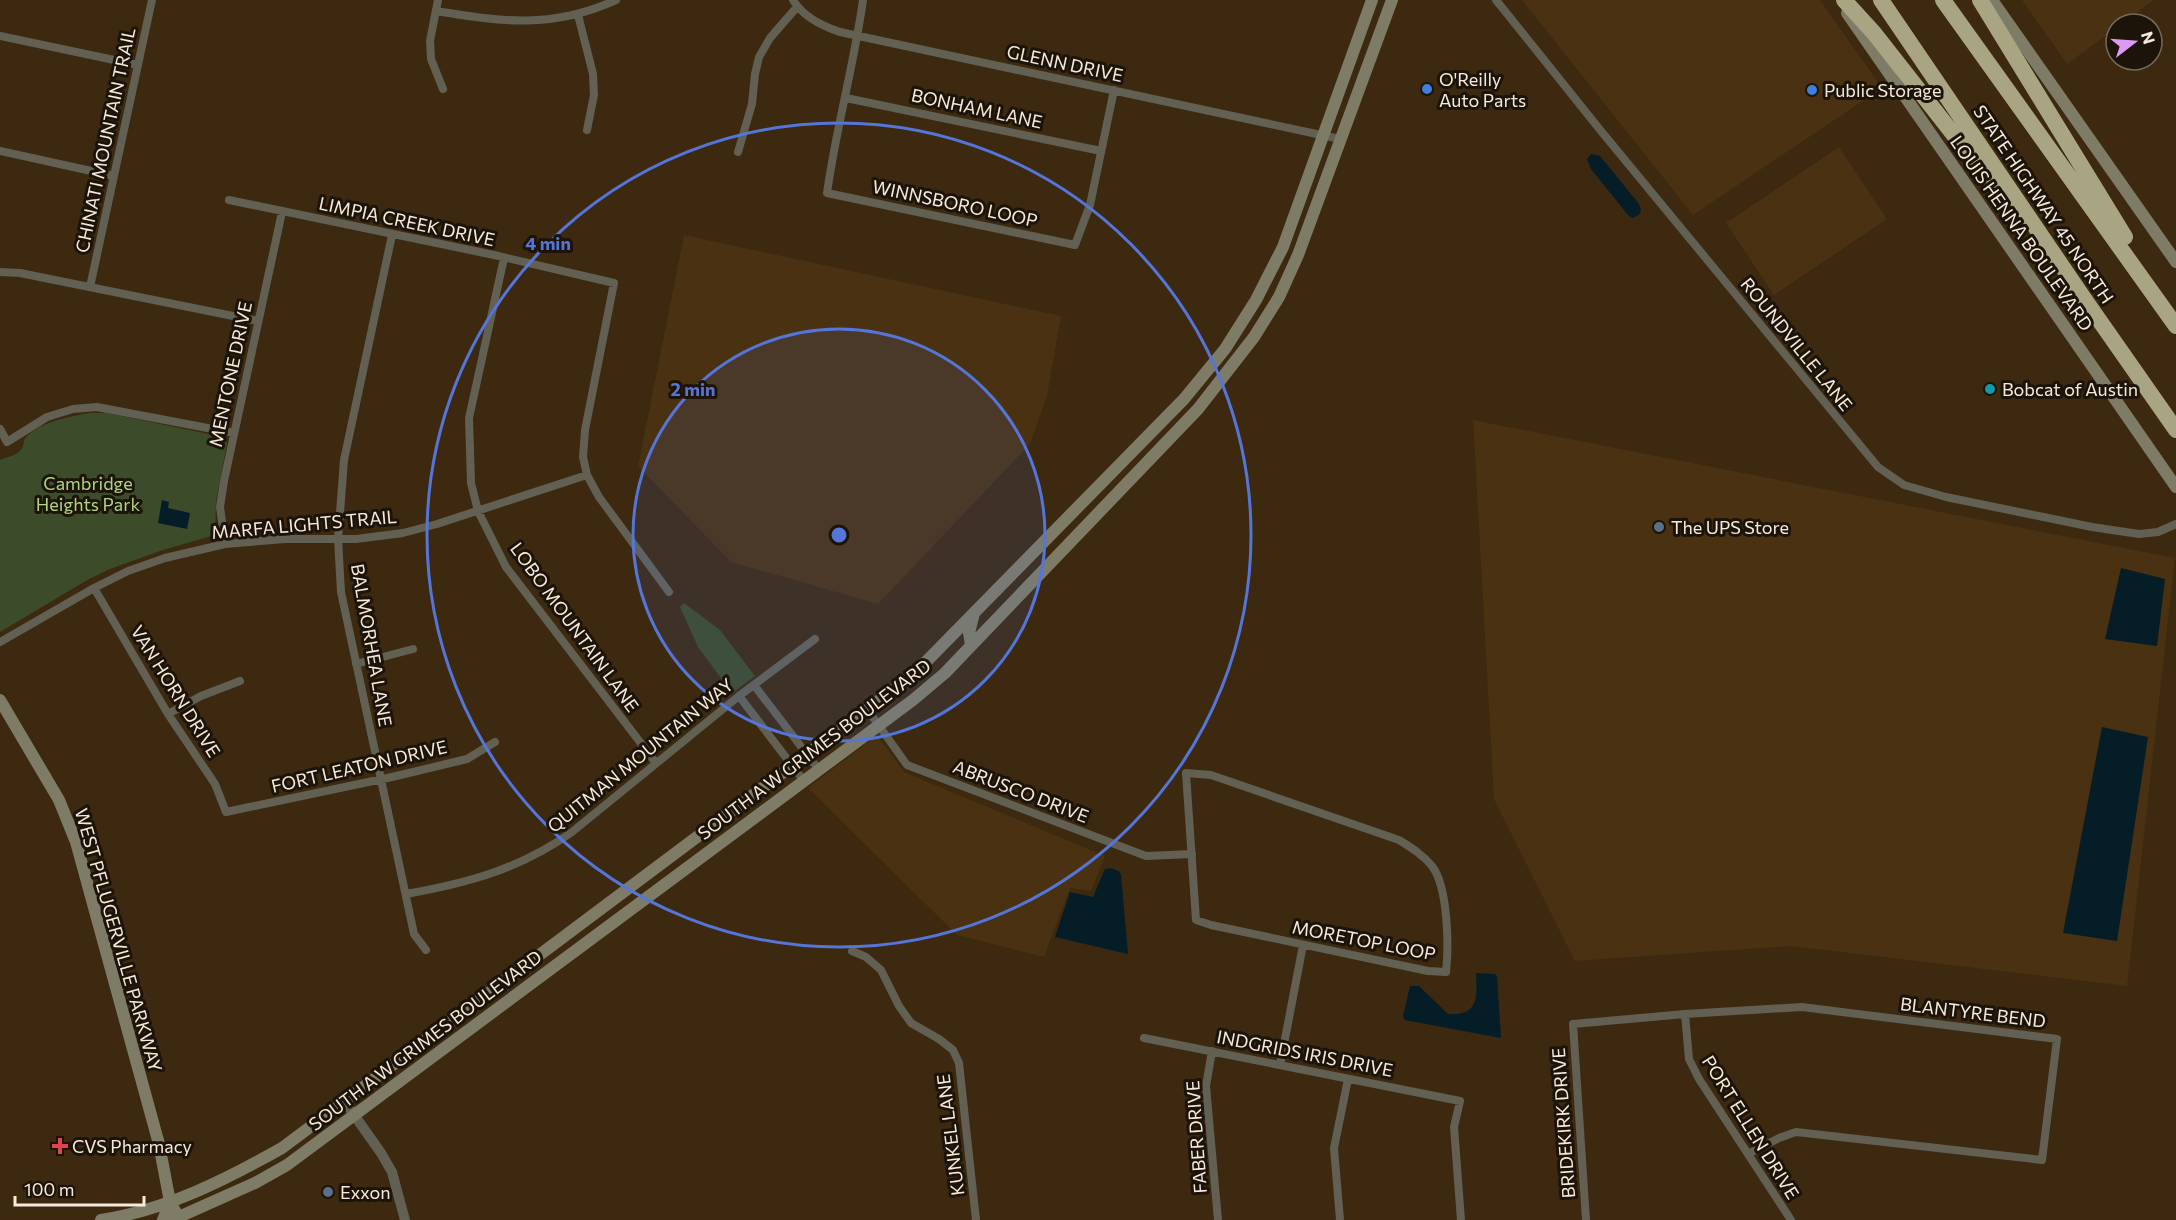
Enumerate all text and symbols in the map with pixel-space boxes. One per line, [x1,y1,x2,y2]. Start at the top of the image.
north arrow [2104,12,2164,72]
street label: CHINATI MOUNTAIN TRAIL [70,26,140,254]
text: N [2138,29,2160,46]
street label: GLENN DRIVE [1005,40,1125,86]
place label: O'Reilly Auto Parts [1439,68,1526,111]
place label: Public Storage [1824,79,1941,101]
marker: O'Reilly Auto Parts [1420,82,1434,96]
street label: BONHAM LANE [909,83,1045,133]
marker: Public Storage [1805,83,1819,97]
street label: STATE HIGHWAY 45 NORTH [1969,101,2119,307]
street label: LOUIS HENNA BOULEVARD [1946,131,2098,335]
street label: WINNSBORO LOOP [871,175,1039,231]
street label: LIMPIA CREEK DRIVE [317,192,497,250]
text: 4 min [525,232,571,254]
street label: ROUNDVILLE LANE [1736,273,1858,415]
street label: MENTONE DRIVE [204,299,256,449]
text: 2 min [671,378,715,400]
place label: Bobcat of Austin [2002,378,2138,400]
marker: Bobcat of Austin [1983,382,1997,396]
park label: Cambridge Heights Park [36,472,140,515]
street label: MARFA LIGHTS TRAIL [210,505,398,543]
place label: The UPS Store [1671,516,1789,538]
marker: The UPS Store [1652,520,1666,534]
centre of rings [829,525,849,545]
street label: LOBO MOUNTAIN LANE [506,538,644,716]
street label: BALMORHEA LANE [347,562,397,728]
street label: VAN HORN DRIVE [127,621,225,761]
street label: SOUTH A W GRIMES BOULEVARD [693,654,935,844]
street label: QUITMAN MOUNTAIN WAY [543,673,738,837]
street label: FORT LEATON DRIVE [269,735,449,797]
street label: ABRUSCO DRIVE [950,755,1092,827]
street label: WEST PFLUGERVILLE PARKWAY [71,806,167,1075]
street label: MORETOP LOOP [1291,915,1437,965]
street label: SOUTH A W GRIMES BOULEVARD [304,945,546,1135]
street label: BLANTYRE BEND [1899,992,2047,1032]
street label: INDGRIDS IRIS DRIVE [1215,1025,1395,1081]
street label: BRIDEKIRK DRIVE [1547,1047,1579,1199]
street label: PORT ELLEN DRIVE [1698,1051,1804,1203]
street label: KUNKEL LANE [932,1073,968,1197]
street label: FABER DRIVE [1181,1080,1211,1194]
place label: CVS Pharmacy [72,1135,192,1157]
marker: CVS Pharmacy [53,1139,67,1153]
scale bar [15,1169,144,1207]
text: 100 m [24,1178,74,1200]
place label: Exxon [340,1181,391,1203]
marker: Exxon [321,1185,335,1199]

